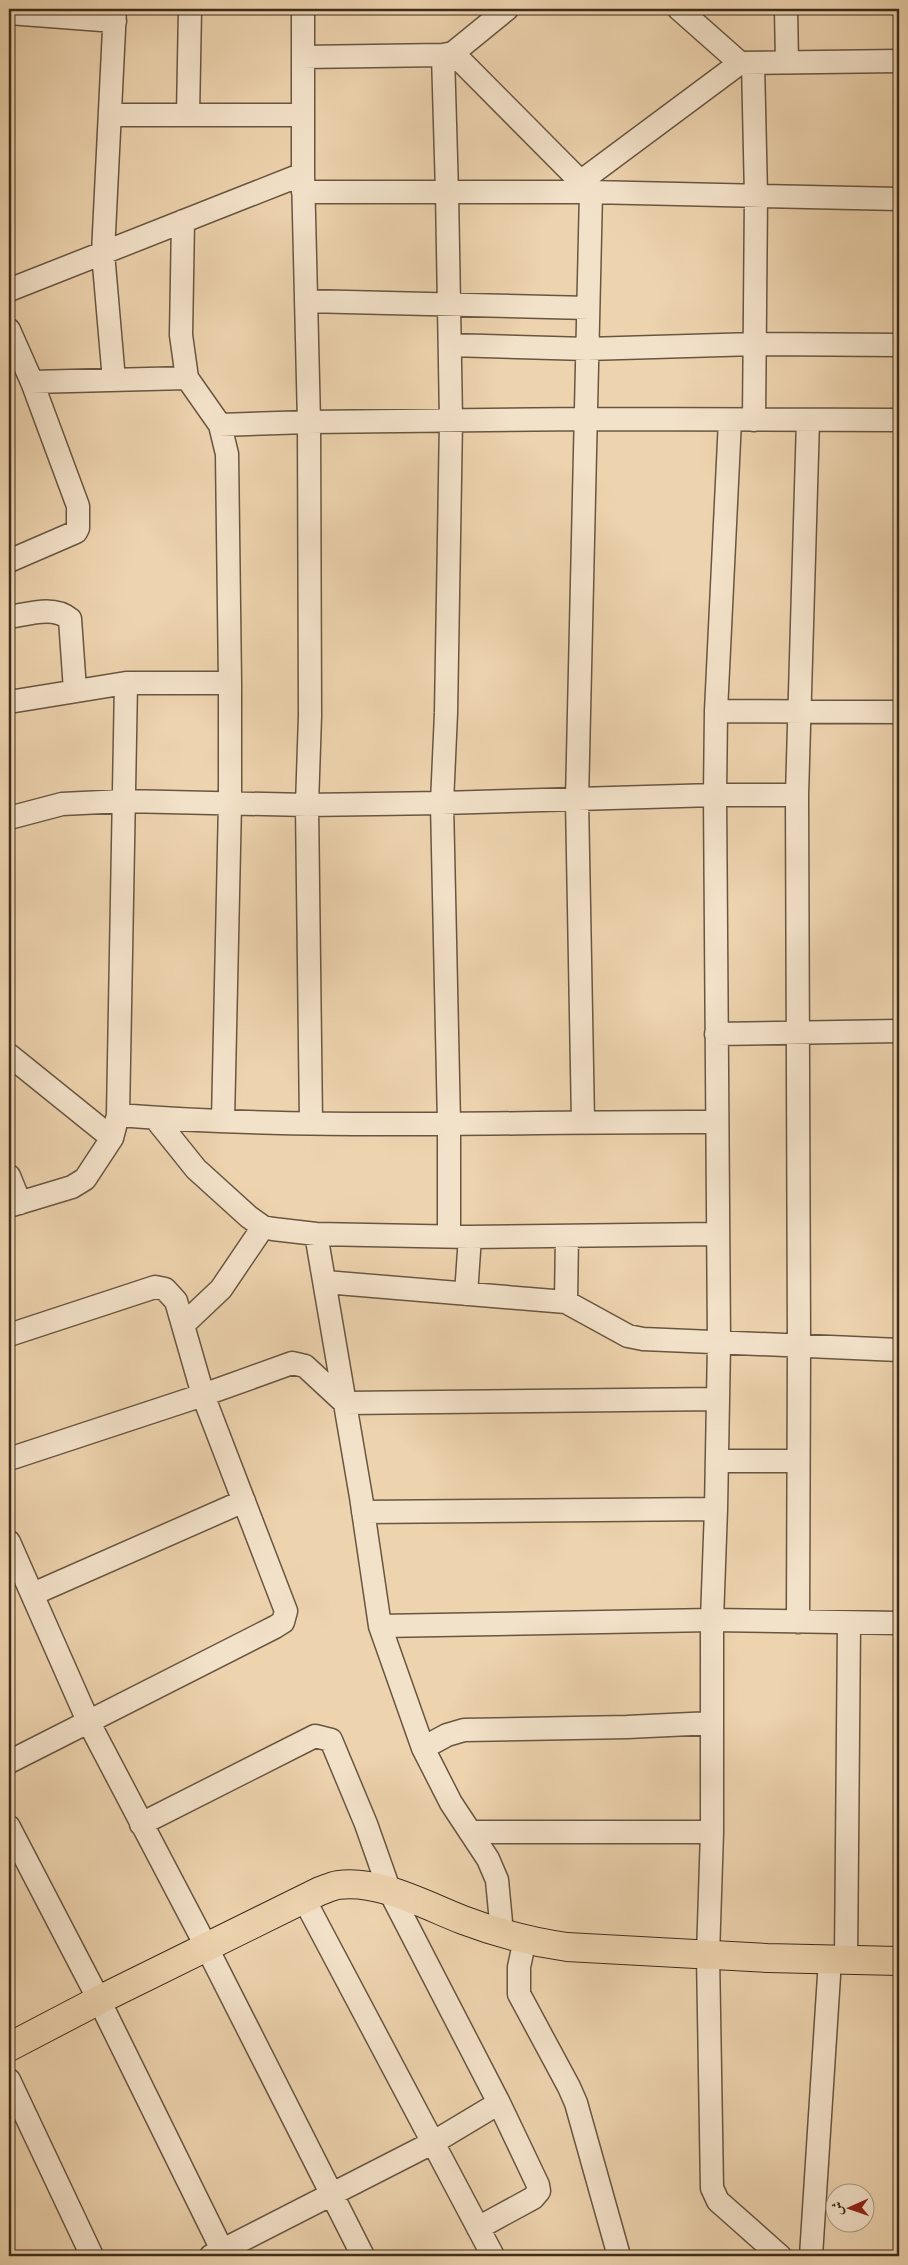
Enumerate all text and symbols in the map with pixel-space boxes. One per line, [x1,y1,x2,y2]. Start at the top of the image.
north arrow [826,2182,876,2232]
text: ش [828,2201,846,2216]

